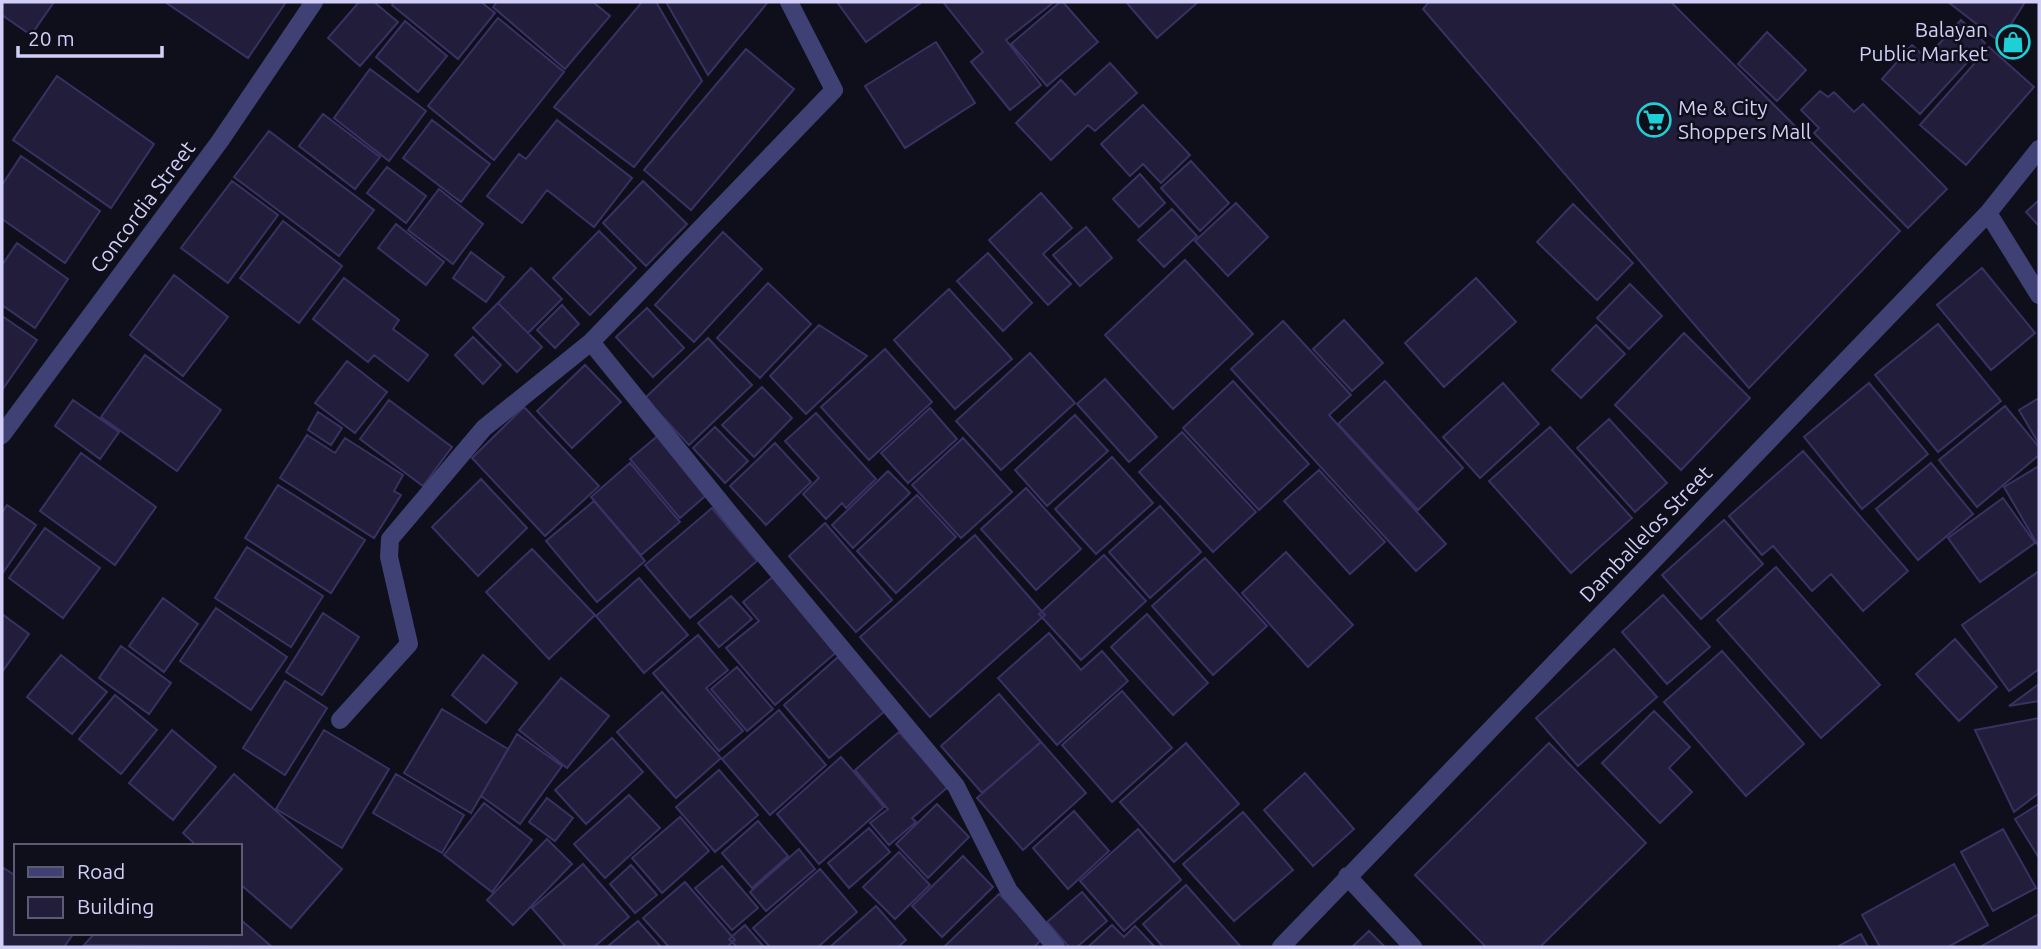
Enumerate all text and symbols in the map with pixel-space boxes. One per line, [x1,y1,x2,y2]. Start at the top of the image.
scale bar [18,14,161,58]
place label: Balayan Public Market [1859,17,1988,65]
shop icon: Balayan Public Market [1994,23,2032,61]
text: 20 m [28,26,75,50]
place label: Me & City Shoppers Mall [1678,95,1811,143]
supermarket icon: Me & City Shoppers Mall [1635,101,1673,139]
street label: Concordia Street [85,136,200,277]
street label: Damballelos Street [1574,460,1716,606]
legend [14,844,242,935]
text: Road [77,859,125,883]
text: Building [77,894,154,918]

